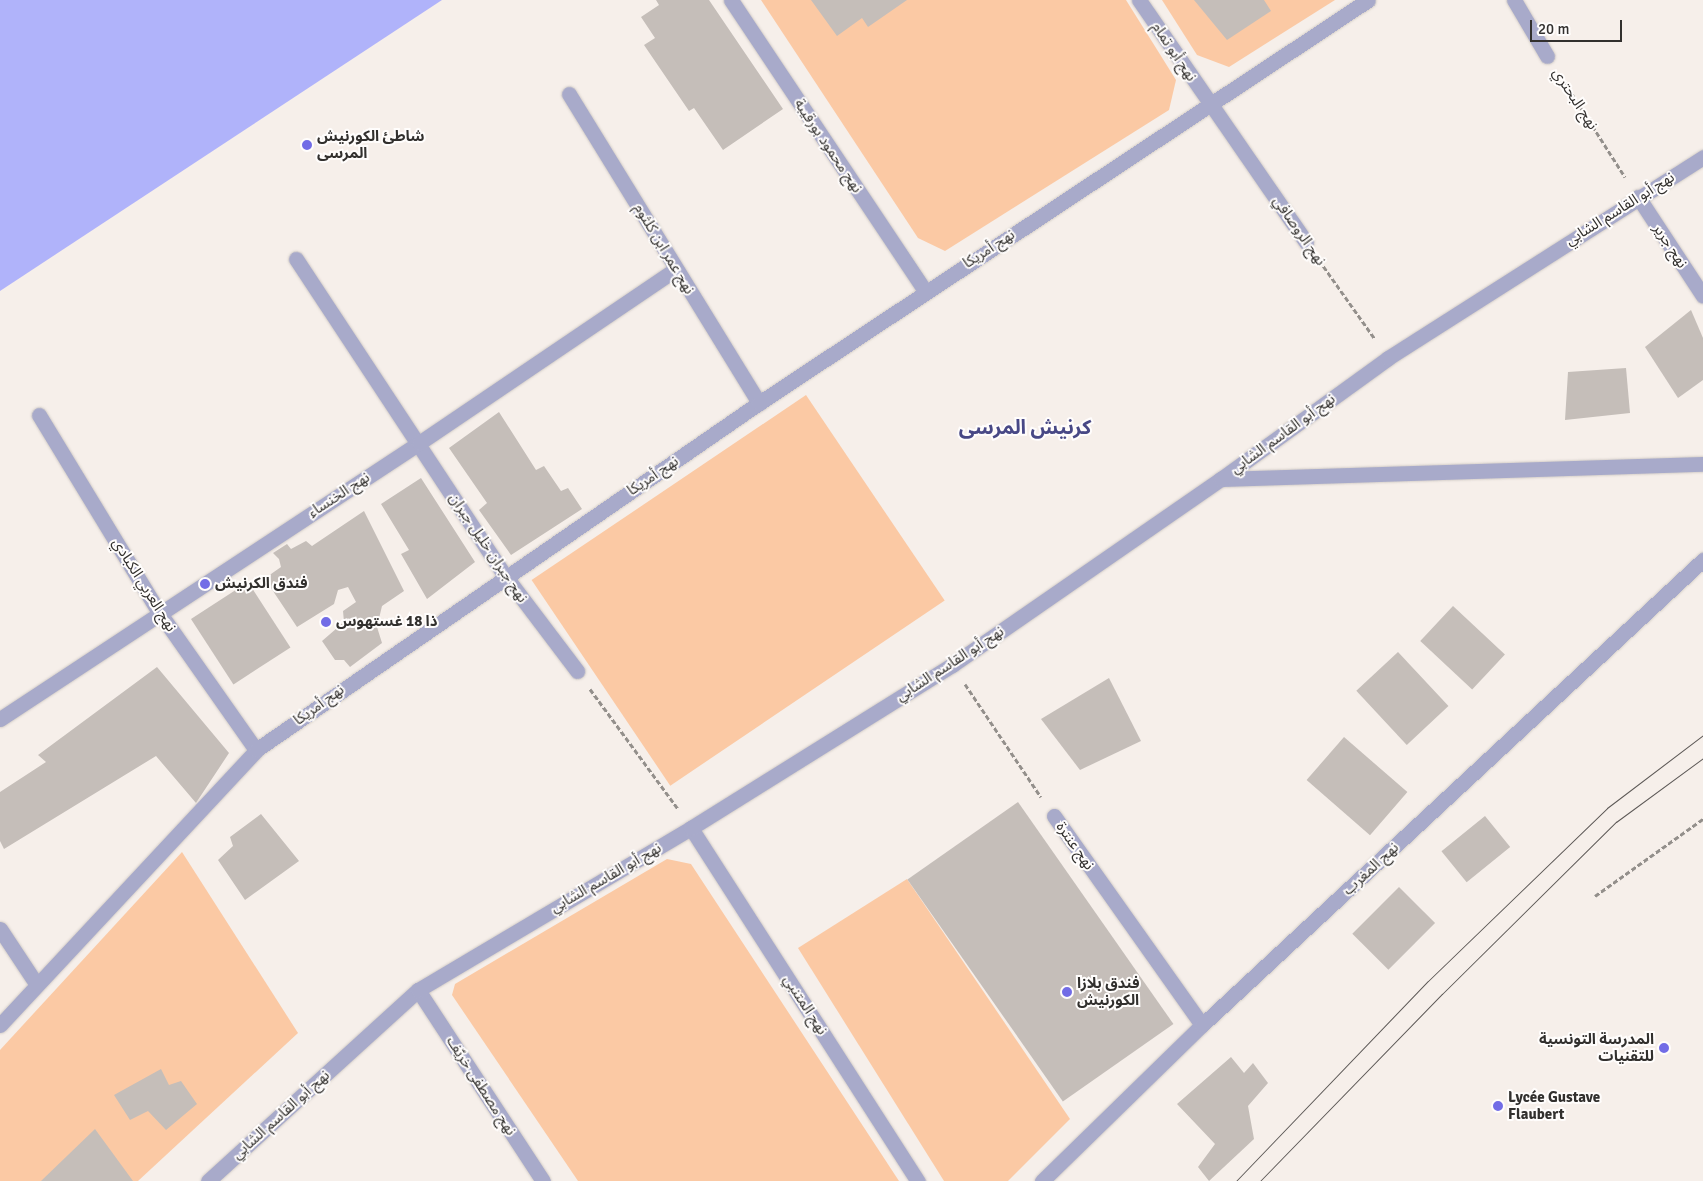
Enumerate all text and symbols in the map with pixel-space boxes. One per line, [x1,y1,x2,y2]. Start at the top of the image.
scale bar [1533,10,1626,42]
street label: نهج أبو تمام [1148,19,1200,85]
text: 20 m [1538,20,1569,38]
street label: نهج البحتري [1548,65,1602,133]
street label: نهج محمود بورقيبة [790,96,866,196]
place label: شاطئ الكورنيش المرسى [317,127,425,162]
marker: شاطئ الكورنيش المرسى [301,139,313,151]
street label: نهج أبو القاسم الشابي [1562,168,1678,250]
street label: نهج الروصافي [1269,193,1329,269]
street label: نهج عمر ابن كلثوم [630,200,698,298]
street label: نهج جرير [1649,220,1691,272]
street label: نهج أمريكا [960,226,1018,272]
street label: نهج أبو القاسم الشابي [1227,390,1339,478]
district label: كرنيش المرسى [959,415,1091,439]
street label: نهج أمريكا [624,452,682,500]
street label: نهج الخنساء [305,468,373,522]
street label: نهج جبران خليل جبران [445,490,531,606]
street label: نهج العربي الكبادي [108,535,180,635]
place label: فندق الكرنيش [215,575,308,593]
marker: فندق الكرنيش [199,578,211,590]
place label: ذا 18 غستهوس [336,613,437,631]
marker: ذا 18 غستهوس [320,616,332,628]
street label: نهج أبو القاسم الشابي [893,622,1007,706]
street label: نهج أمريكا [290,681,348,729]
street label: نهج عنترة [1052,819,1098,873]
street label: نهج أبو القاسم الشابي [547,839,665,917]
street label: نهج المغرب [1339,839,1403,899]
street label: نهج المتنبي [779,972,831,1038]
place label: فندق بلازا الكورنيش [1077,974,1140,1009]
marker: فندق بلازا الكورنيش [1061,986,1073,998]
place label: المدرسة التونسية للتقنيات [1539,1030,1654,1065]
street label: نهج مصطفى خريّف [442,1033,520,1139]
marker: المدرسة التونسية للتقنيات [1658,1042,1670,1054]
street label: نهج أبو القاسم الشابي [229,1066,333,1164]
place label: Lycée Gustave Flaubert [1508,1088,1600,1123]
marker: Lycée Gustave Flaubert [1492,1100,1504,1112]

